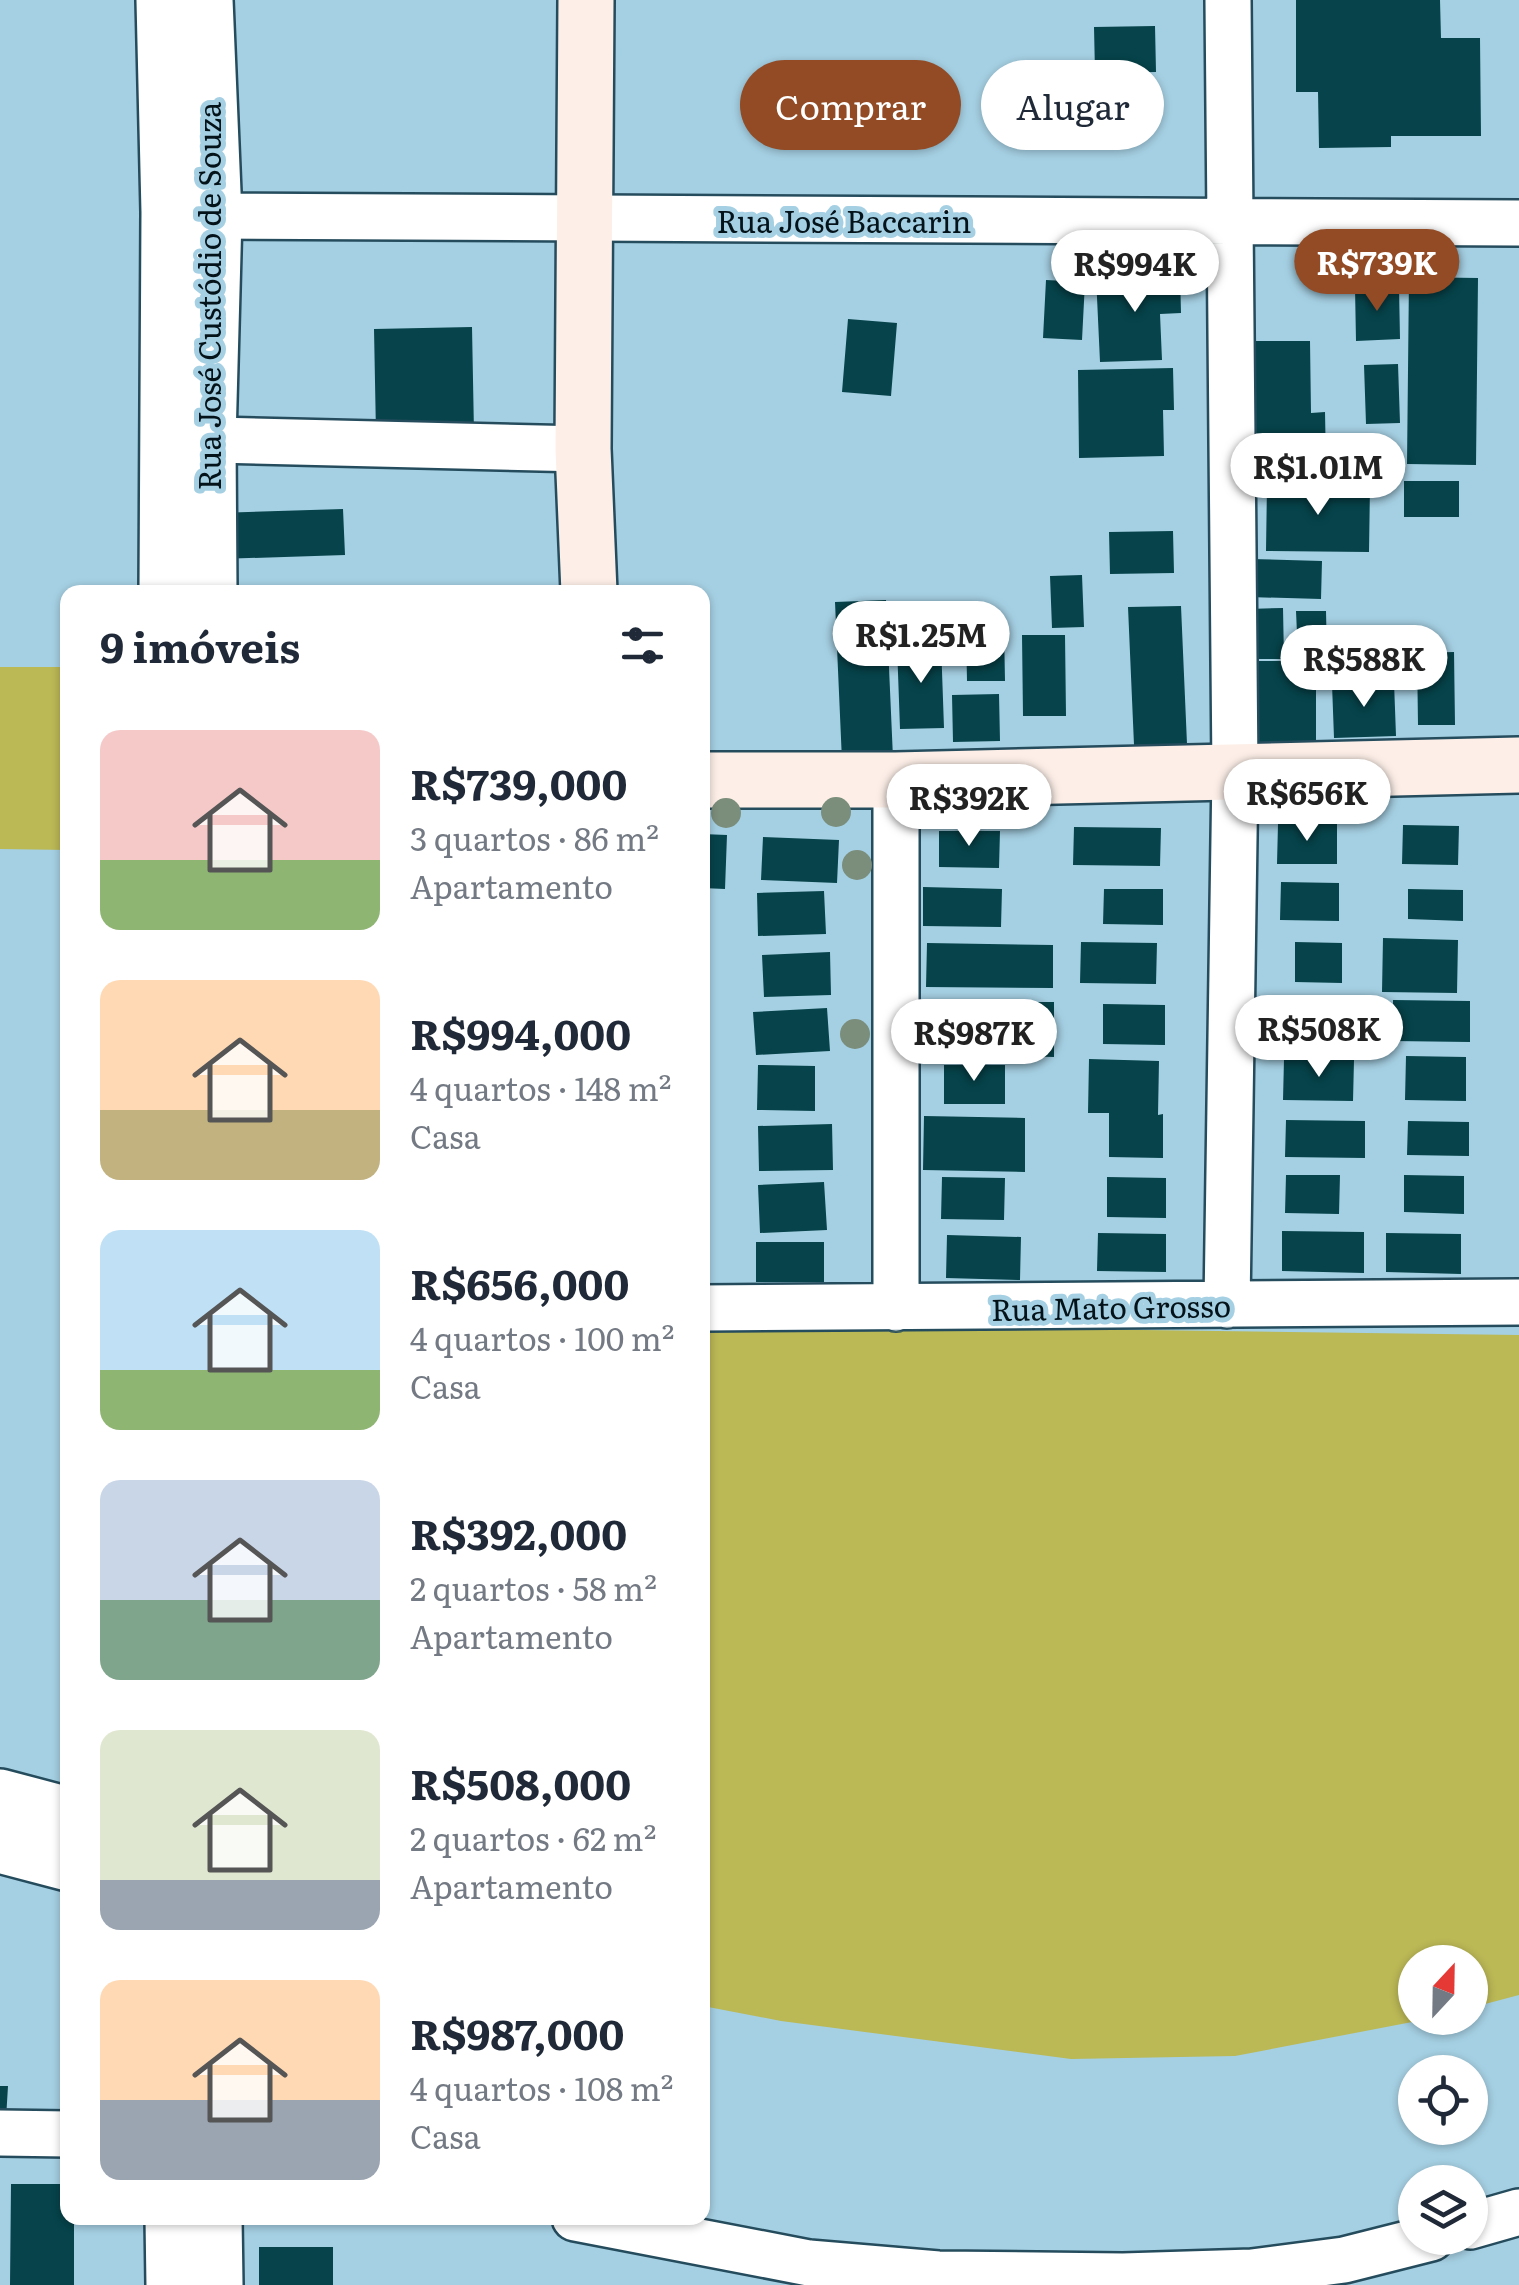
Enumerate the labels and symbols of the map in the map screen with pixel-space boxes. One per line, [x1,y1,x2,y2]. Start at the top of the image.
street label: Rua José Custódio de Souza [186,101,230,490]
street label: Rua José Baccarin [717,198,971,242]
pin: R$739K [1296,229,1458,314]
pin: R$994K [1054,230,1216,315]
pin: R$1.01M [1226,433,1410,518]
pin: R$1.25M [829,601,1013,686]
pin: R$588K [1283,625,1445,710]
pin: R$656K [1226,759,1388,844]
pin: R$392K [888,764,1050,849]
pin: R$508K [1238,995,1400,1080]
pin: R$987K [893,999,1055,1084]
street label: Rua Mato Grosso [991,1282,1231,1330]
north arrow [1398,1945,1488,2035]

